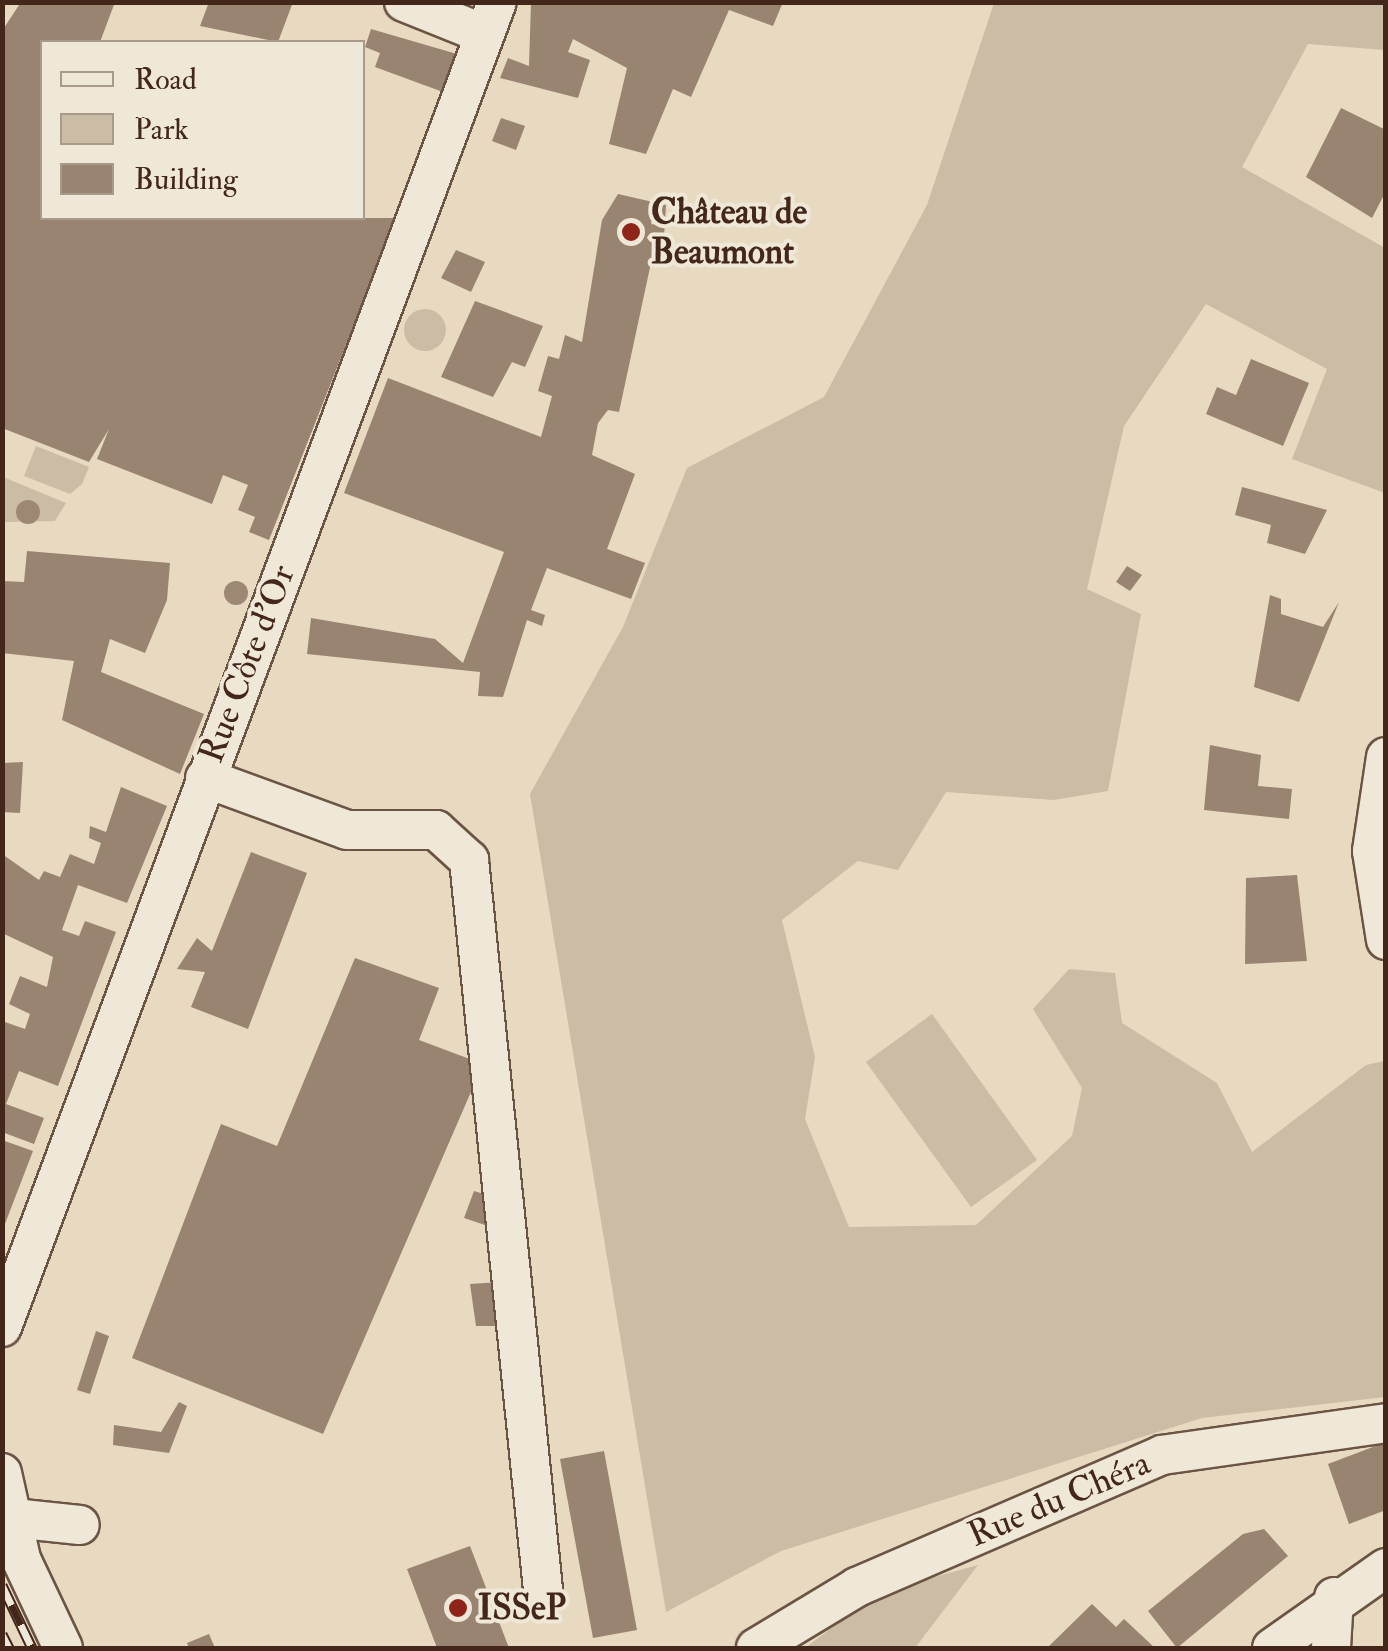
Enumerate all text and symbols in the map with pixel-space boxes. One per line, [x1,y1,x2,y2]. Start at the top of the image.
legend [40,40,365,220]
text: Road [134,61,197,98]
text: Park [134,111,189,148]
text: Building [134,161,238,198]
place label: Château de Beaumont [651,191,807,273]
marker: Château de Beaumont [620,221,642,243]
street label: Rue Côte d'Or [190,559,304,769]
street label: Rue du Chéra [962,1442,1156,1556]
place label: ISSeP [478,1587,566,1629]
marker: ISSeP [447,1597,469,1619]

